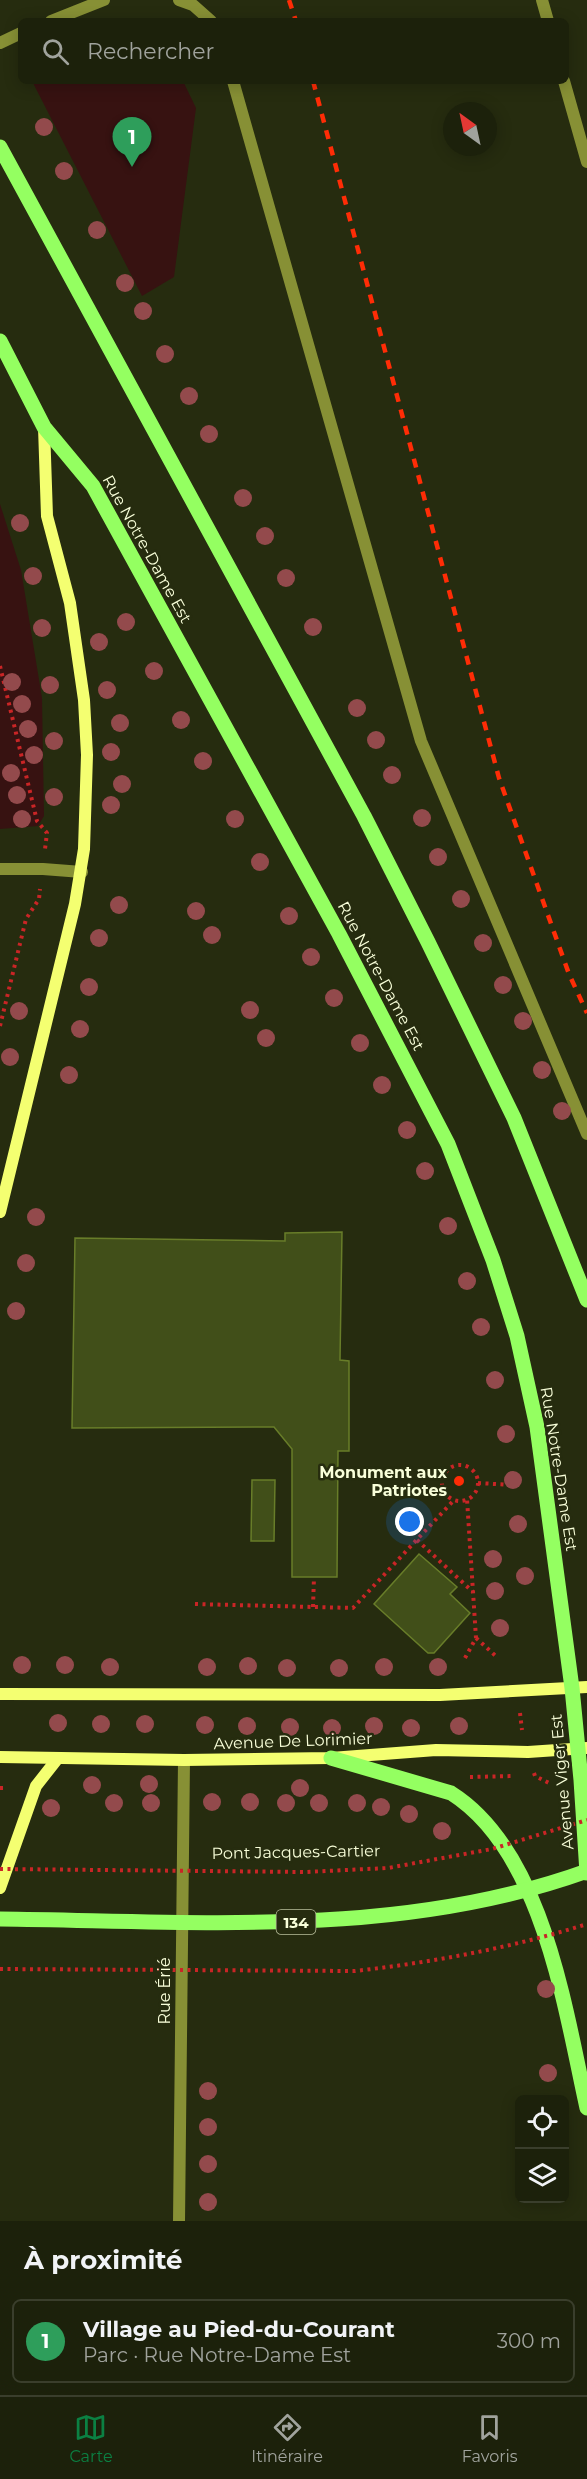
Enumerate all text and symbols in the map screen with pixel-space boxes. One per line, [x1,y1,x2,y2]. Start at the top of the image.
search box [18,18,569,84]
icon: search [39,35,72,68]
text: Rechercher [87,38,214,65]
north arrow [443,102,497,156]
pin: 1 [112,118,152,167]
street label: Rue Notre-Dame Est [98,472,196,627]
street label: Rue Notre-Dame Est [334,898,429,1054]
street label: Rue Notre-Dame Est [537,1385,581,1553]
place label: Monument aux Patriotes [319,1463,447,1500]
marker: Monument aux Patriotes [452,1474,466,1488]
your location [395,1507,424,1536]
street label: Avenue Viger Est [547,1713,577,1851]
street label: Avenue De Lorimier [213,1729,373,1753]
street label: Pont Jacques-Cartier [212,1841,380,1863]
road number: 134 [276,1910,316,1934]
street label: Rue Érié [155,1957,174,2025]
map controls [515,2095,569,2203]
button: locate [515,2095,569,2149]
button: layers [515,2149,569,2203]
text: À proximité [24,2244,183,2276]
text: Village au Pied-du-Courant [83,2316,395,2343]
text: 1 [42,2329,49,2353]
text: 300 m [497,2329,561,2353]
text: Parc · Rue Notre-Dame Est [83,2343,351,2367]
tab: Carte [69,2411,113,2466]
tab: Itinéraire [251,2411,323,2466]
tab: Favoris [462,2411,518,2466]

